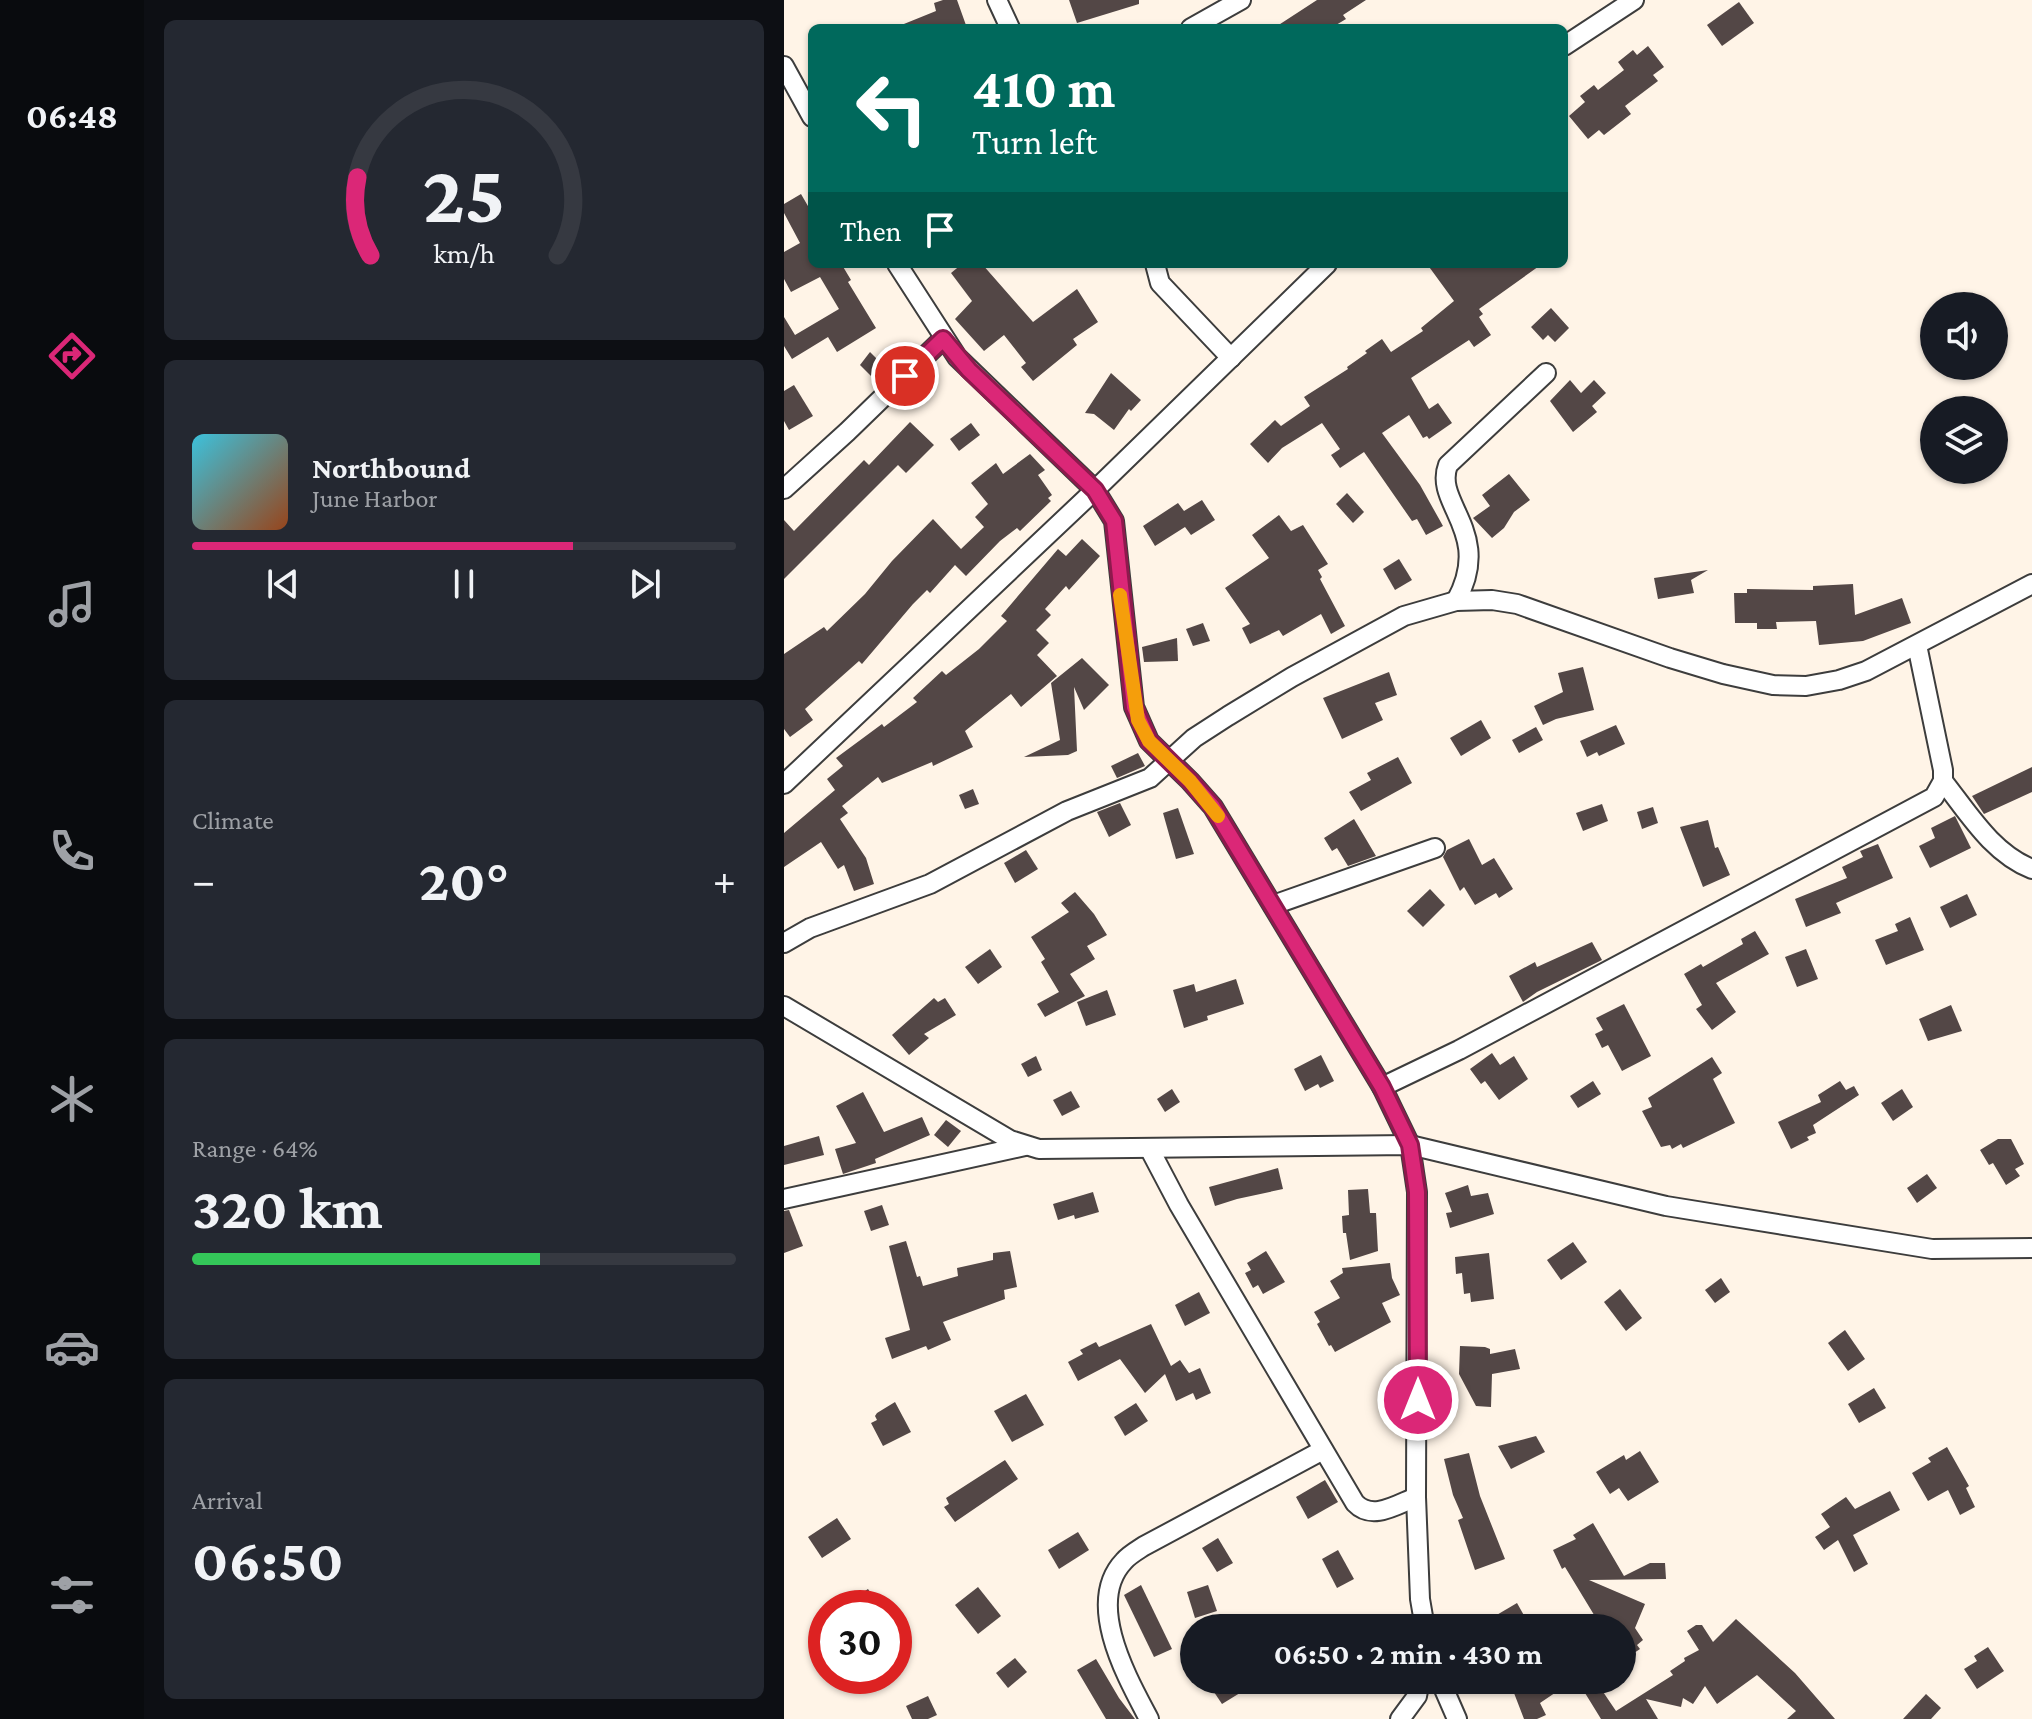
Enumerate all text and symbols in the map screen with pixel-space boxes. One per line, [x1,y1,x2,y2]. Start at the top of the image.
icon: left [840,56,944,160]
text: 410 m [972,57,1115,119]
text: 06:48 [26,96,118,136]
text: Turn left [972,122,1097,162]
text: 25 [422,146,506,239]
icon: arrive [918,208,962,252]
text: Then [840,214,902,247]
text: km/h [433,237,495,269]
map controls [1920,292,2008,484]
button: sound [1920,292,2008,380]
icon: directions [44,328,100,384]
pin [871,342,939,410]
icon: arrive [883,354,927,398]
button: layers [1920,396,2008,484]
text: Northbound [312,451,470,484]
text: June Harbor [312,484,438,513]
icon: previous [261,562,305,606]
icon: pause [442,562,486,606]
icon: next [623,562,667,606]
icon: music [44,576,100,632]
text: Climate [192,806,274,835]
icon: phone [44,823,100,879]
text: 20° [419,846,509,913]
text: − [192,856,215,904]
text: + [713,856,736,904]
icon: climate [44,1071,100,1127]
text: Range · 64% [192,1134,318,1163]
text: 320 km [192,1174,383,1241]
icon: car [44,1319,100,1375]
position arrow [1376,1358,1460,1442]
text: Arrival [192,1486,263,1515]
text: 06:50 [192,1526,344,1593]
icon: filters [44,1567,100,1623]
speed limit sign: 30 [808,1590,912,1694]
text: 06:50 · 2 min · 430 m [1274,1637,1542,1670]

